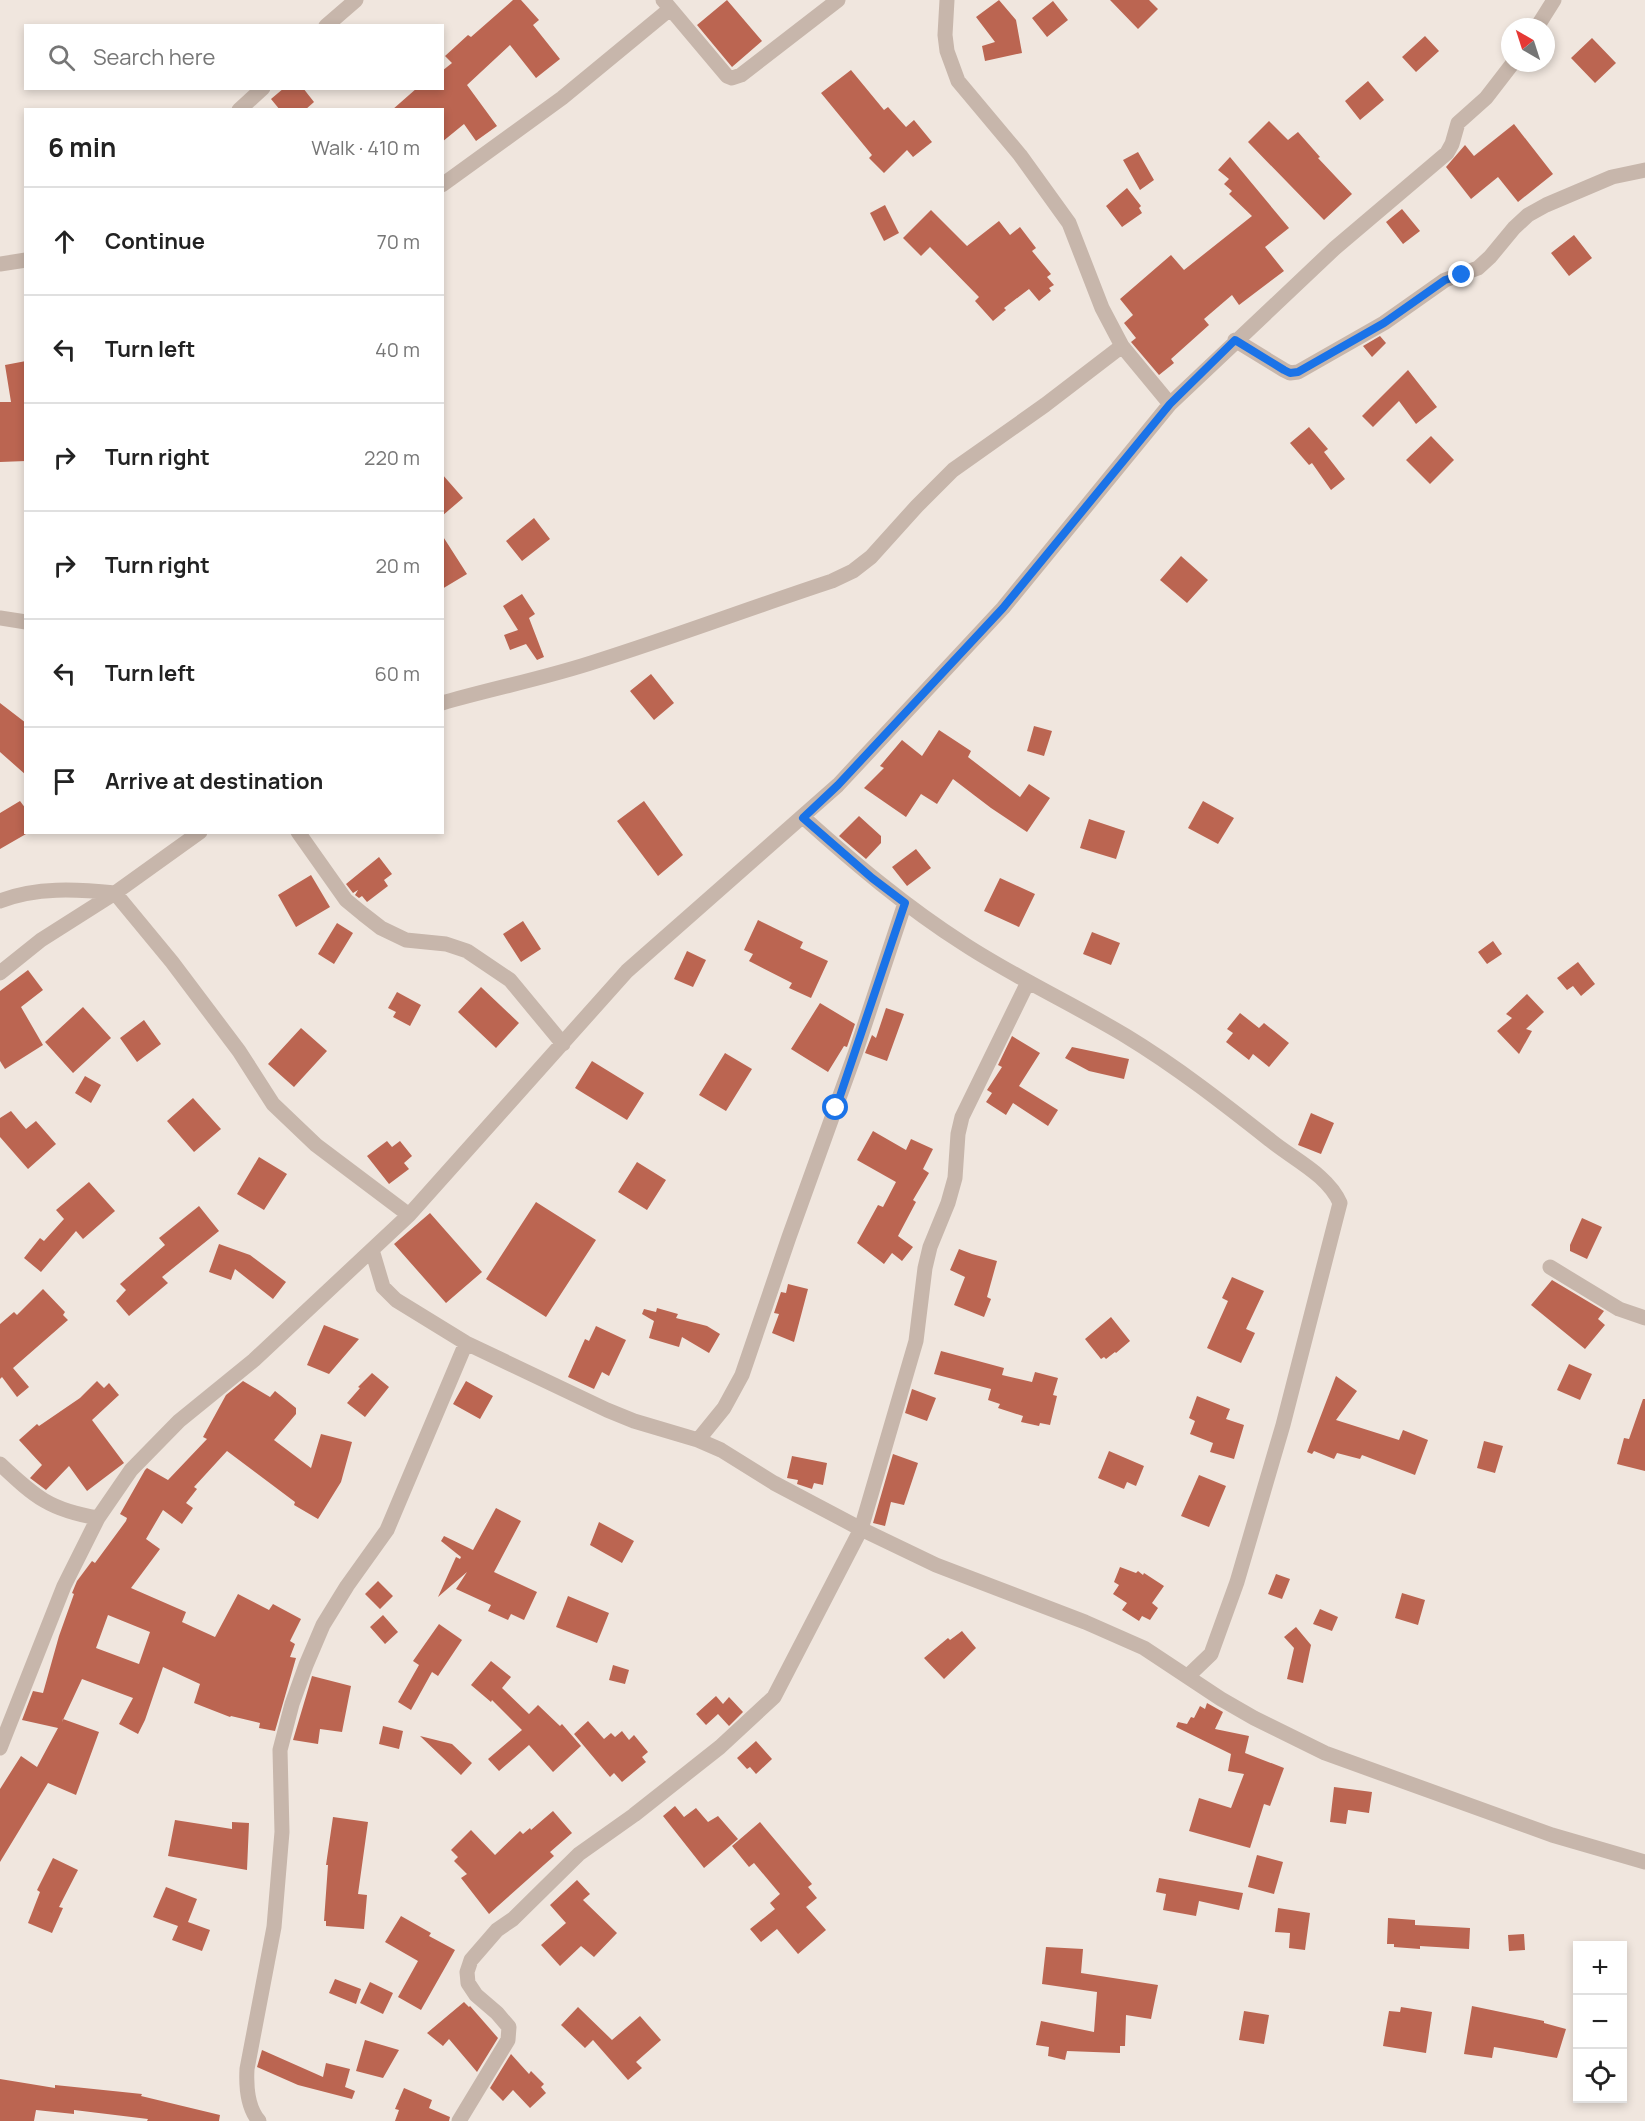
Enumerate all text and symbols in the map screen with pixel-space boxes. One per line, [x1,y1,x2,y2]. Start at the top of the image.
north arrow [1501,18,1555,72]
search box [24,24,444,90]
icon: search [45,41,78,74]
text: Search here [93,42,215,72]
text: 6 min [48,129,116,165]
text: Walk · 410 m [311,134,420,161]
icon: ahead [48,225,81,258]
text: Continue [105,226,205,256]
text: 70 m [377,228,420,255]
route end [1448,261,1474,287]
icon: left [48,333,81,366]
text: Turn left [105,334,195,364]
text: 40 m [375,336,420,363]
icon: right [48,441,81,474]
text: Turn right [105,442,210,472]
text: 220 m [364,444,420,471]
icon: right [48,549,81,582]
text: Turn right [105,550,210,580]
text: 20 m [375,552,420,579]
icon: left [48,657,81,690]
text: Turn left [105,658,195,688]
text: 60 m [374,660,420,687]
icon: arrive [48,765,81,798]
text: Arrive at destination [105,766,323,796]
route start [822,1094,848,1120]
map controls [1573,1941,1627,2103]
button: + [1573,1941,1627,1995]
button: − [1573,1995,1627,2049]
button: locate [1573,2049,1627,2103]

